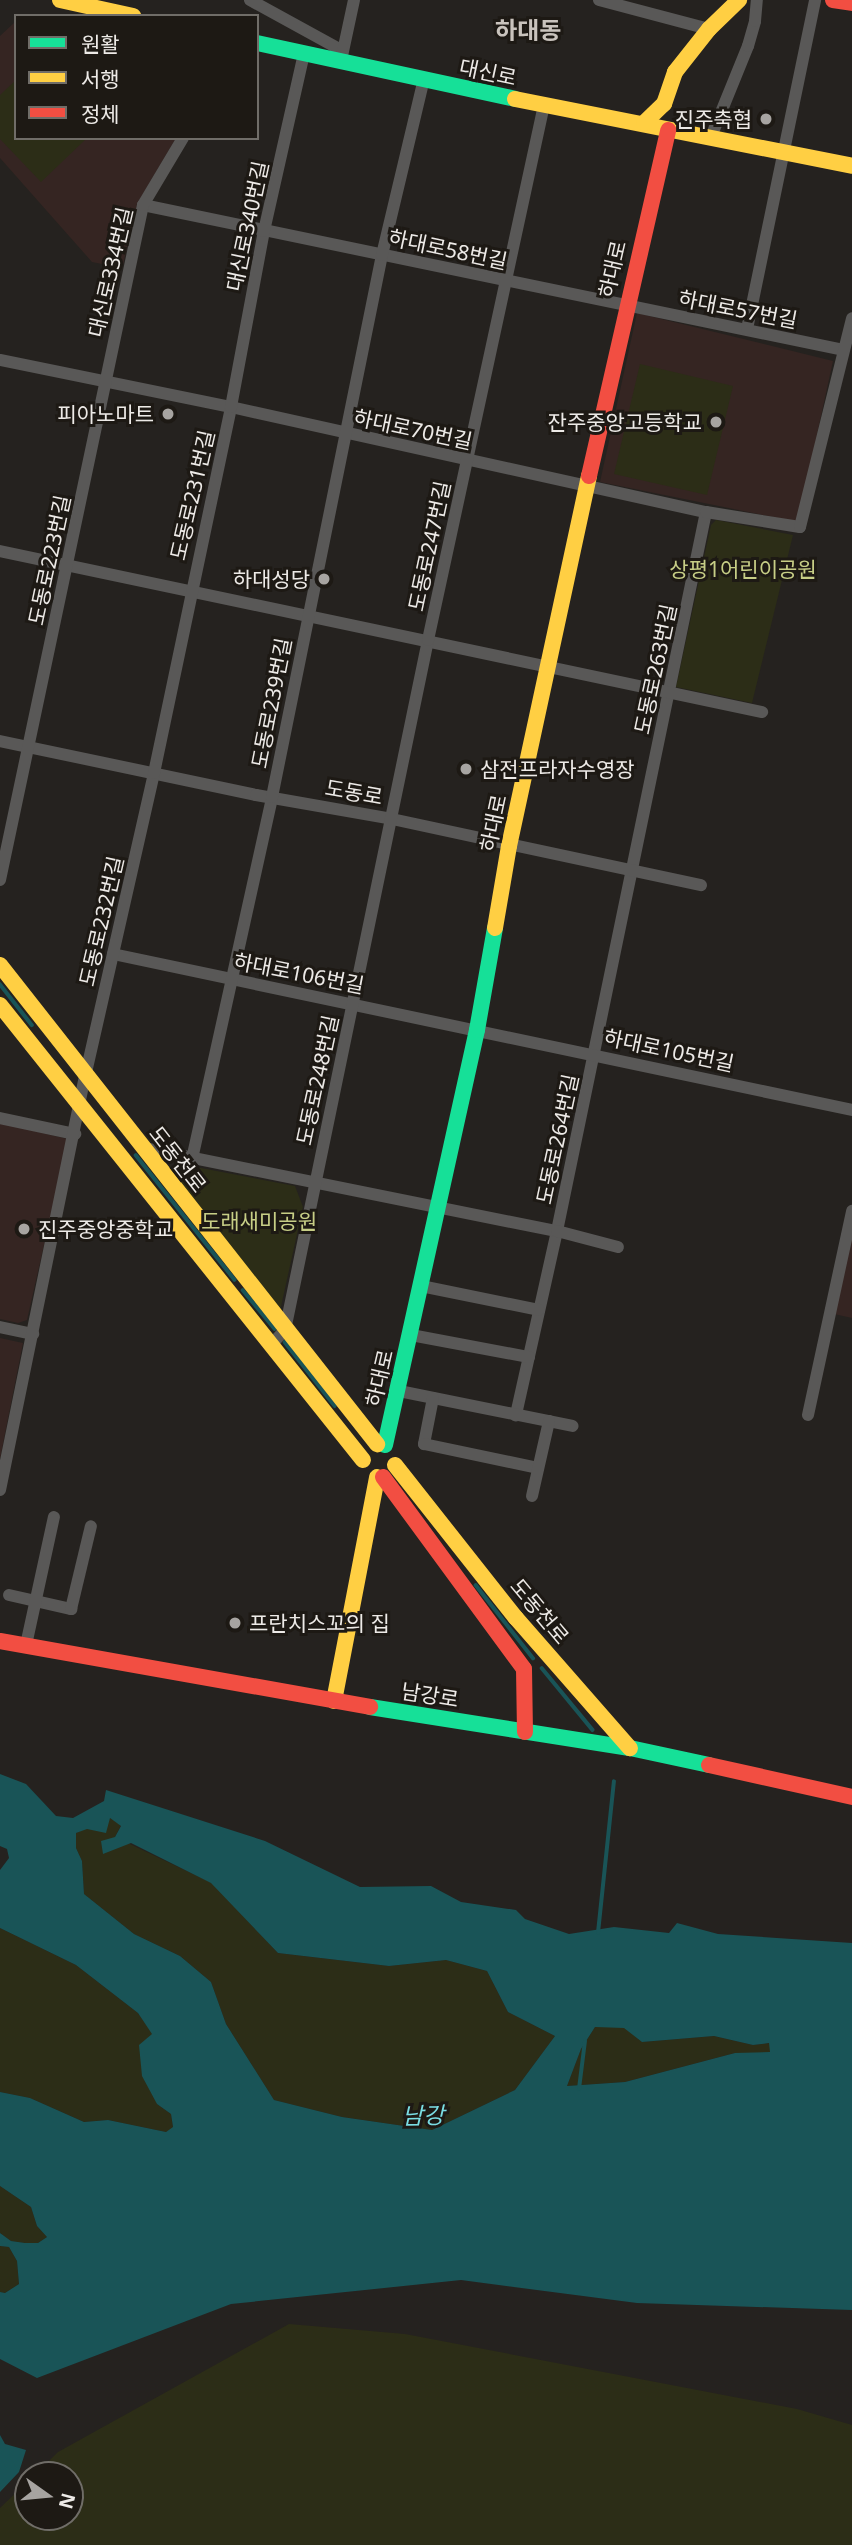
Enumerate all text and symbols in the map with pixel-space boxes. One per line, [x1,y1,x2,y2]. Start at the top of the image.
legend [14,14,259,140]
district label: 하대동 [495,16,561,44]
text: 원활 [81,30,120,58]
street label: 대신로 [457,54,519,90]
text: 서행 [81,65,120,93]
text: 정체 [81,100,120,128]
place label: 진주축협 [675,106,752,132]
marker: 진주축협 [758,111,774,127]
street label: 대신로340번길 [221,159,273,293]
street label: 대신로334번길 [83,205,137,339]
street label: 하대로58번길 [386,224,510,274]
street label: 하대로 [593,238,631,300]
street label: 하대로57번길 [676,285,800,333]
place label: 피아노마트 [57,401,154,427]
street label: 하대로70번길 [351,404,475,454]
marker: 피아노마트 [160,406,176,422]
place label: 잔주중앙고등학교 [547,409,702,435]
marker: 잔주중앙고등학교 [708,414,724,430]
street label: 도동로231번길 [165,428,219,562]
street label: 도동로247번길 [403,479,455,613]
street label: 도동로223번길 [23,493,75,627]
park label: 상평1어린이공원 [669,556,817,582]
place label: 하대성당 [233,566,310,592]
marker: 하대성당 [316,571,332,587]
street label: 도동로263번길 [629,602,681,736]
street label: 도동로239번길 [246,635,296,771]
place label: 삼전프라자수영장 [480,756,635,782]
marker: 삼전프라자수영장 [458,761,474,777]
street label: 도동로 [323,775,385,809]
street label: 하대로 [475,792,511,854]
street label: 도동로232번길 [74,854,128,988]
street label: 하대로106번길 [231,948,367,998]
street label: 도동로248번길 [291,1013,343,1147]
street label: 하대로105번길 [602,1024,736,1076]
street label: 도동로264번길 [531,1072,583,1206]
street label: 도동천로 [144,1121,212,1197]
park label: 도래새미공원 [201,1208,317,1234]
place label: 진주중앙중학교 [38,1216,173,1242]
marker: 진주중앙중학교 [16,1221,32,1237]
street label: 하대로 [360,1347,398,1409]
street label: 도동천로 [506,1573,574,1649]
place label: 프란치스꼬의 집 [249,1610,390,1636]
marker: 프란치스꼬의 집 [227,1615,243,1631]
street label: 남강로 [399,1678,461,1712]
water label: 남강 [402,2101,444,2129]
north arrow [14,2461,84,2531]
text: N [53,2490,82,2512]

